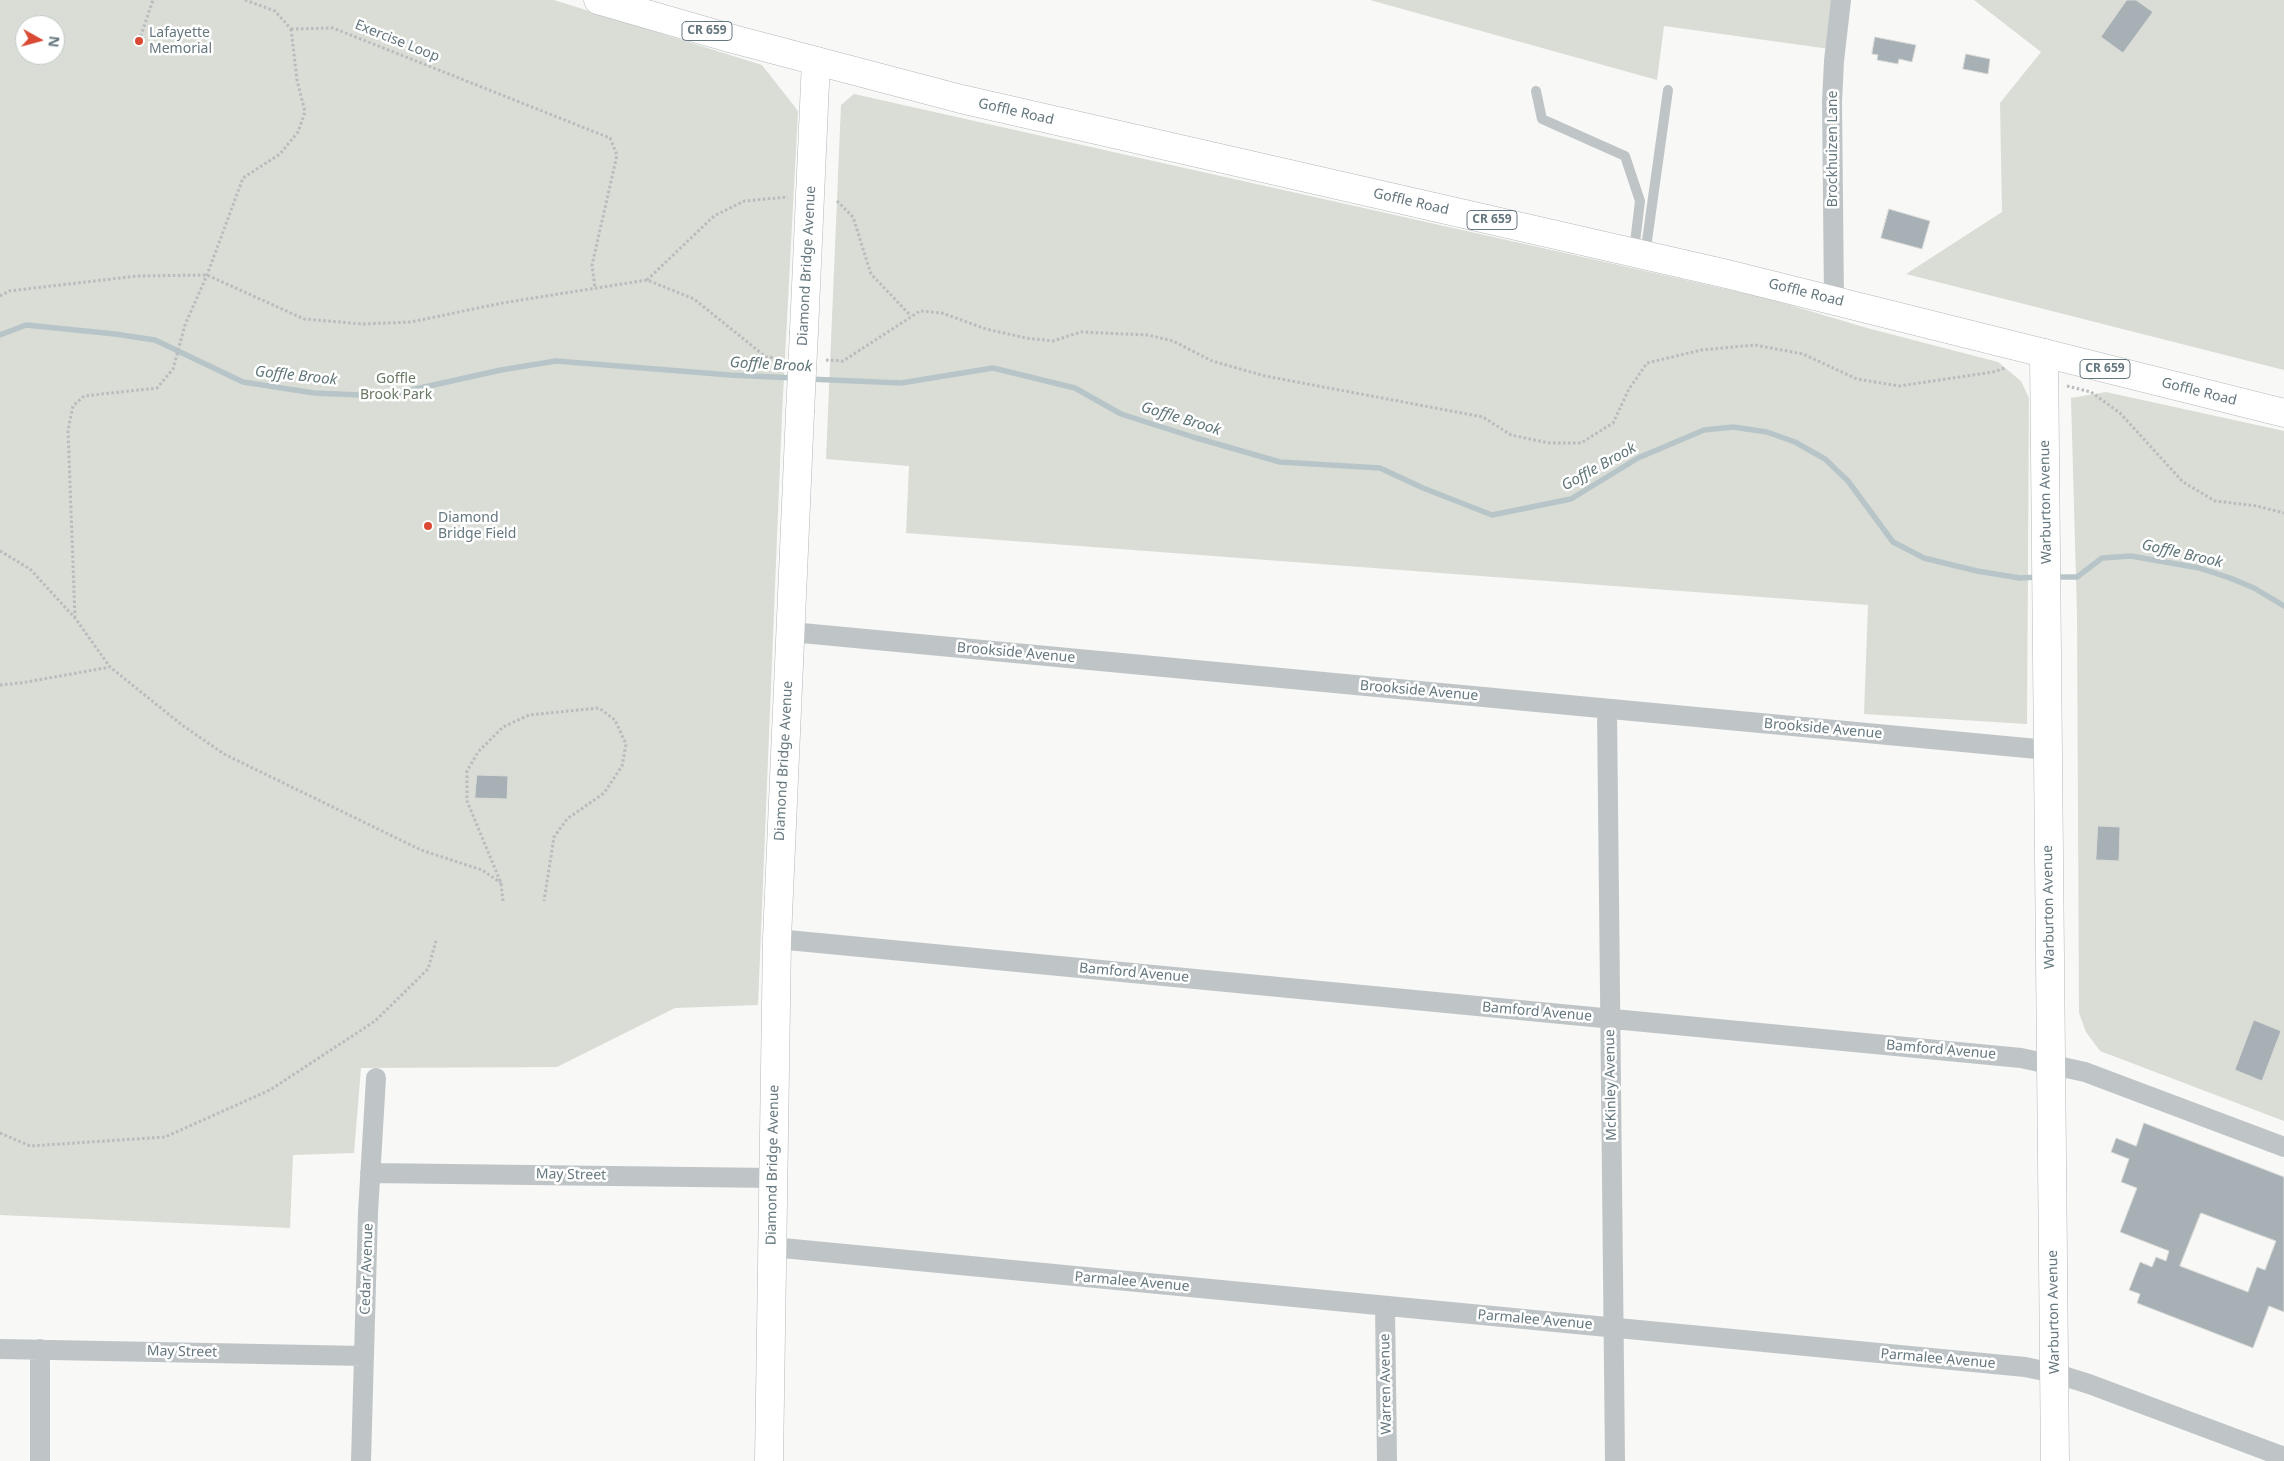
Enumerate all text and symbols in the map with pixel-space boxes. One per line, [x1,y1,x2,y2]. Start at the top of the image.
north arrow [15,15,65,65]
street label: Exercise Loop [352,16,442,66]
road number: CR 659 [682,22,732,40]
place label: Lafayette Memorial [149,25,212,58]
text: N [44,35,65,49]
marker: Lafayette Memorial [133,35,145,47]
street label: Brockhuizen Lane [1825,91,1841,207]
street label: Goffle Road [977,95,1055,129]
street label: Diamond Bridge Avenue [794,185,820,347]
street label: Goffle Road [1372,185,1450,219]
road number: CR 659 [1467,210,1517,230]
street label: Goffle Road [1767,276,1845,310]
water label: Goffle Brook [729,354,813,376]
road number: CR 659 [2080,359,2130,378]
water label: Goffle Brook [254,363,338,389]
park label: Goffle Brook Park [360,371,432,404]
street label: Goffle Road [2160,375,2238,409]
water label: Goffle Brook [1139,398,1223,440]
water label: Goffle Brook [1559,439,1639,495]
street label: Warburton Avenue [2037,440,2055,564]
place label: Diamond Bridge Field [438,510,516,542]
marker: Diamond Bridge Field [422,520,434,532]
water label: Goffle Brook [2140,536,2224,572]
street label: Brookside Avenue [956,639,1076,667]
street label: Brookside Avenue [1359,677,1479,705]
street label: Diamond Bridge Avenue [771,680,797,842]
street label: Brookside Avenue [1763,715,1883,743]
street label: Warburton Avenue [2040,845,2058,969]
street label: Bamford Avenue [1078,960,1190,986]
street label: Bamford Avenue [1481,999,1593,1025]
street label: McKinley Avenue [1602,1029,1620,1141]
street label: Bamford Avenue [1885,1037,1997,1063]
street label: Diamond Bridge Avenue [763,1085,783,1245]
street label: May Street [536,1166,606,1184]
street label: Cedar Avenue [357,1223,377,1315]
street label: Warburton Avenue [2045,1250,2063,1374]
street label: Parmalee Avenue [1074,1269,1190,1295]
street label: Parmalee Avenue [1477,1307,1593,1333]
street label: Warren Avenue [1377,1333,1395,1435]
street label: May Street [147,1343,217,1361]
street label: Parmalee Avenue [1880,1346,1996,1372]

